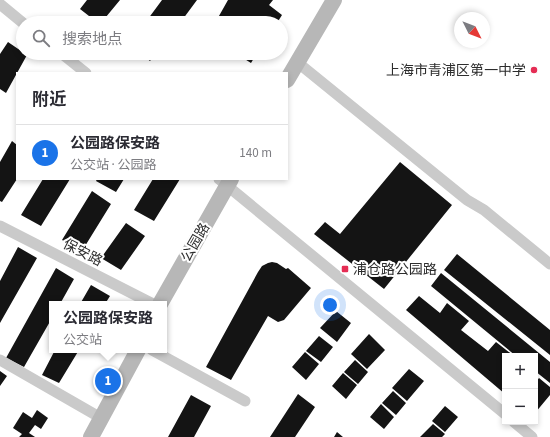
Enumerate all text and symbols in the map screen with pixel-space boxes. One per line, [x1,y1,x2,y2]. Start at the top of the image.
north arrow [454,12,490,48]
search box [16,16,288,60]
icon: search [30,27,52,49]
text: 搜索地点 [62,29,122,50]
place label: 上海市青浦区第一中学 [386,61,526,81]
marker: 上海市青浦区第一中学 [529,65,539,75]
text: 附近 [32,88,66,112]
text: 公园路保安路 [70,133,160,154]
text: 1 [42,144,48,162]
text: 140 m [239,144,272,162]
text: 公交站 · 公园路 [70,156,156,174]
street label: 公园路 [177,219,215,266]
street label: 保安路 [59,234,106,271]
place label: 浦仓路公园路 [353,260,437,280]
marker: 浦仓路公园路 [340,264,350,274]
your location [320,295,340,315]
popup [49,301,167,353]
text: 公园路保安路 [63,308,153,329]
text: 公交站 [63,331,102,349]
map controls [502,353,538,425]
button: + [502,353,538,389]
pin: 1 [95,366,121,396]
button: − [502,389,538,425]

